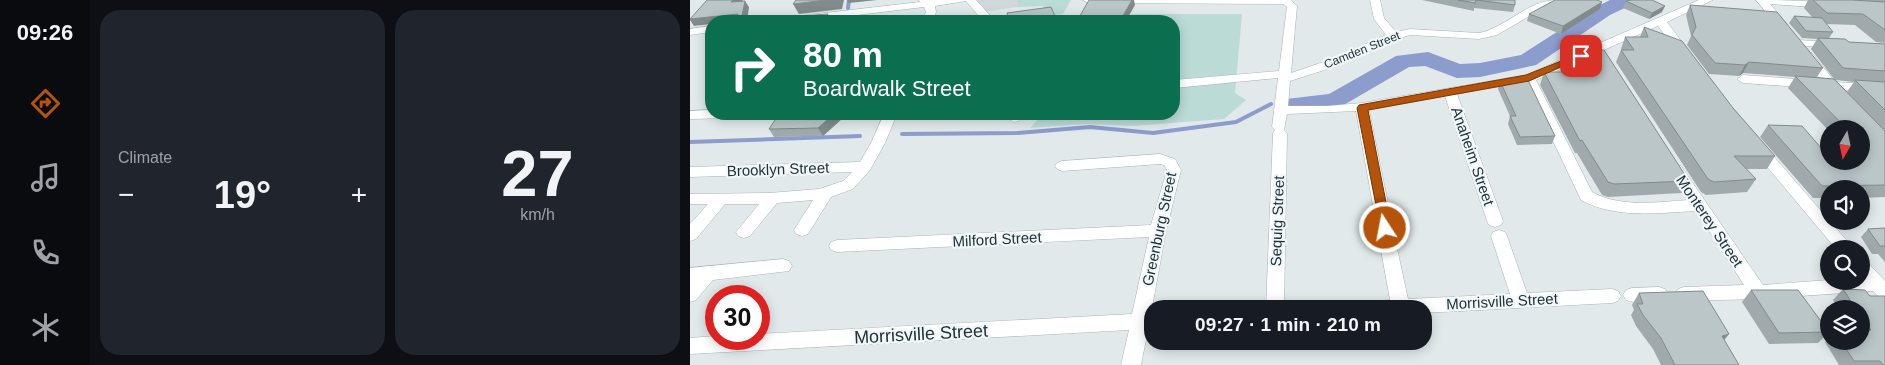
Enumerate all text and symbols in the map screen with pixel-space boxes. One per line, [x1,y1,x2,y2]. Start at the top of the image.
text: 09:26 [17,20,73,45]
street label: Camden Street [1322,28,1403,72]
icon: right [720,35,785,100]
text: 80 m [803,35,883,74]
pin [1560,35,1602,77]
icon: arrive [1567,42,1595,70]
text: Boardwalk Street [803,76,971,101]
icon: directions [28,86,63,121]
street label: Anaheim Street [1448,104,1498,208]
north arrow [1820,120,1870,170]
map controls [1820,120,1870,350]
text: 27 [501,137,574,210]
text: Climate [118,149,172,166]
street label: Brooklyn Street [726,159,830,179]
icon: music [28,160,63,195]
street label: Greenburg Street [1139,170,1180,287]
street label: Monterey Street [1673,172,1747,271]
text: 19° [214,174,271,216]
street label: Sequig Street [1267,174,1287,267]
text: − [118,179,134,210]
text: + [351,179,367,210]
button: sound [1820,180,1870,230]
position arrow [1358,201,1410,253]
text: km/h [520,206,555,223]
street label: Milford Street [952,228,1043,250]
icon: phone [28,235,63,270]
button: search [1820,240,1870,290]
speed limit sign: 30 [705,285,770,350]
street label: Morrisville Street [1446,290,1559,312]
button: layers [1820,300,1870,350]
icon: climate [28,310,63,345]
text: 09:27 · 1 min · 210 m [1195,314,1381,335]
street label: Morrisville Street [854,321,988,347]

